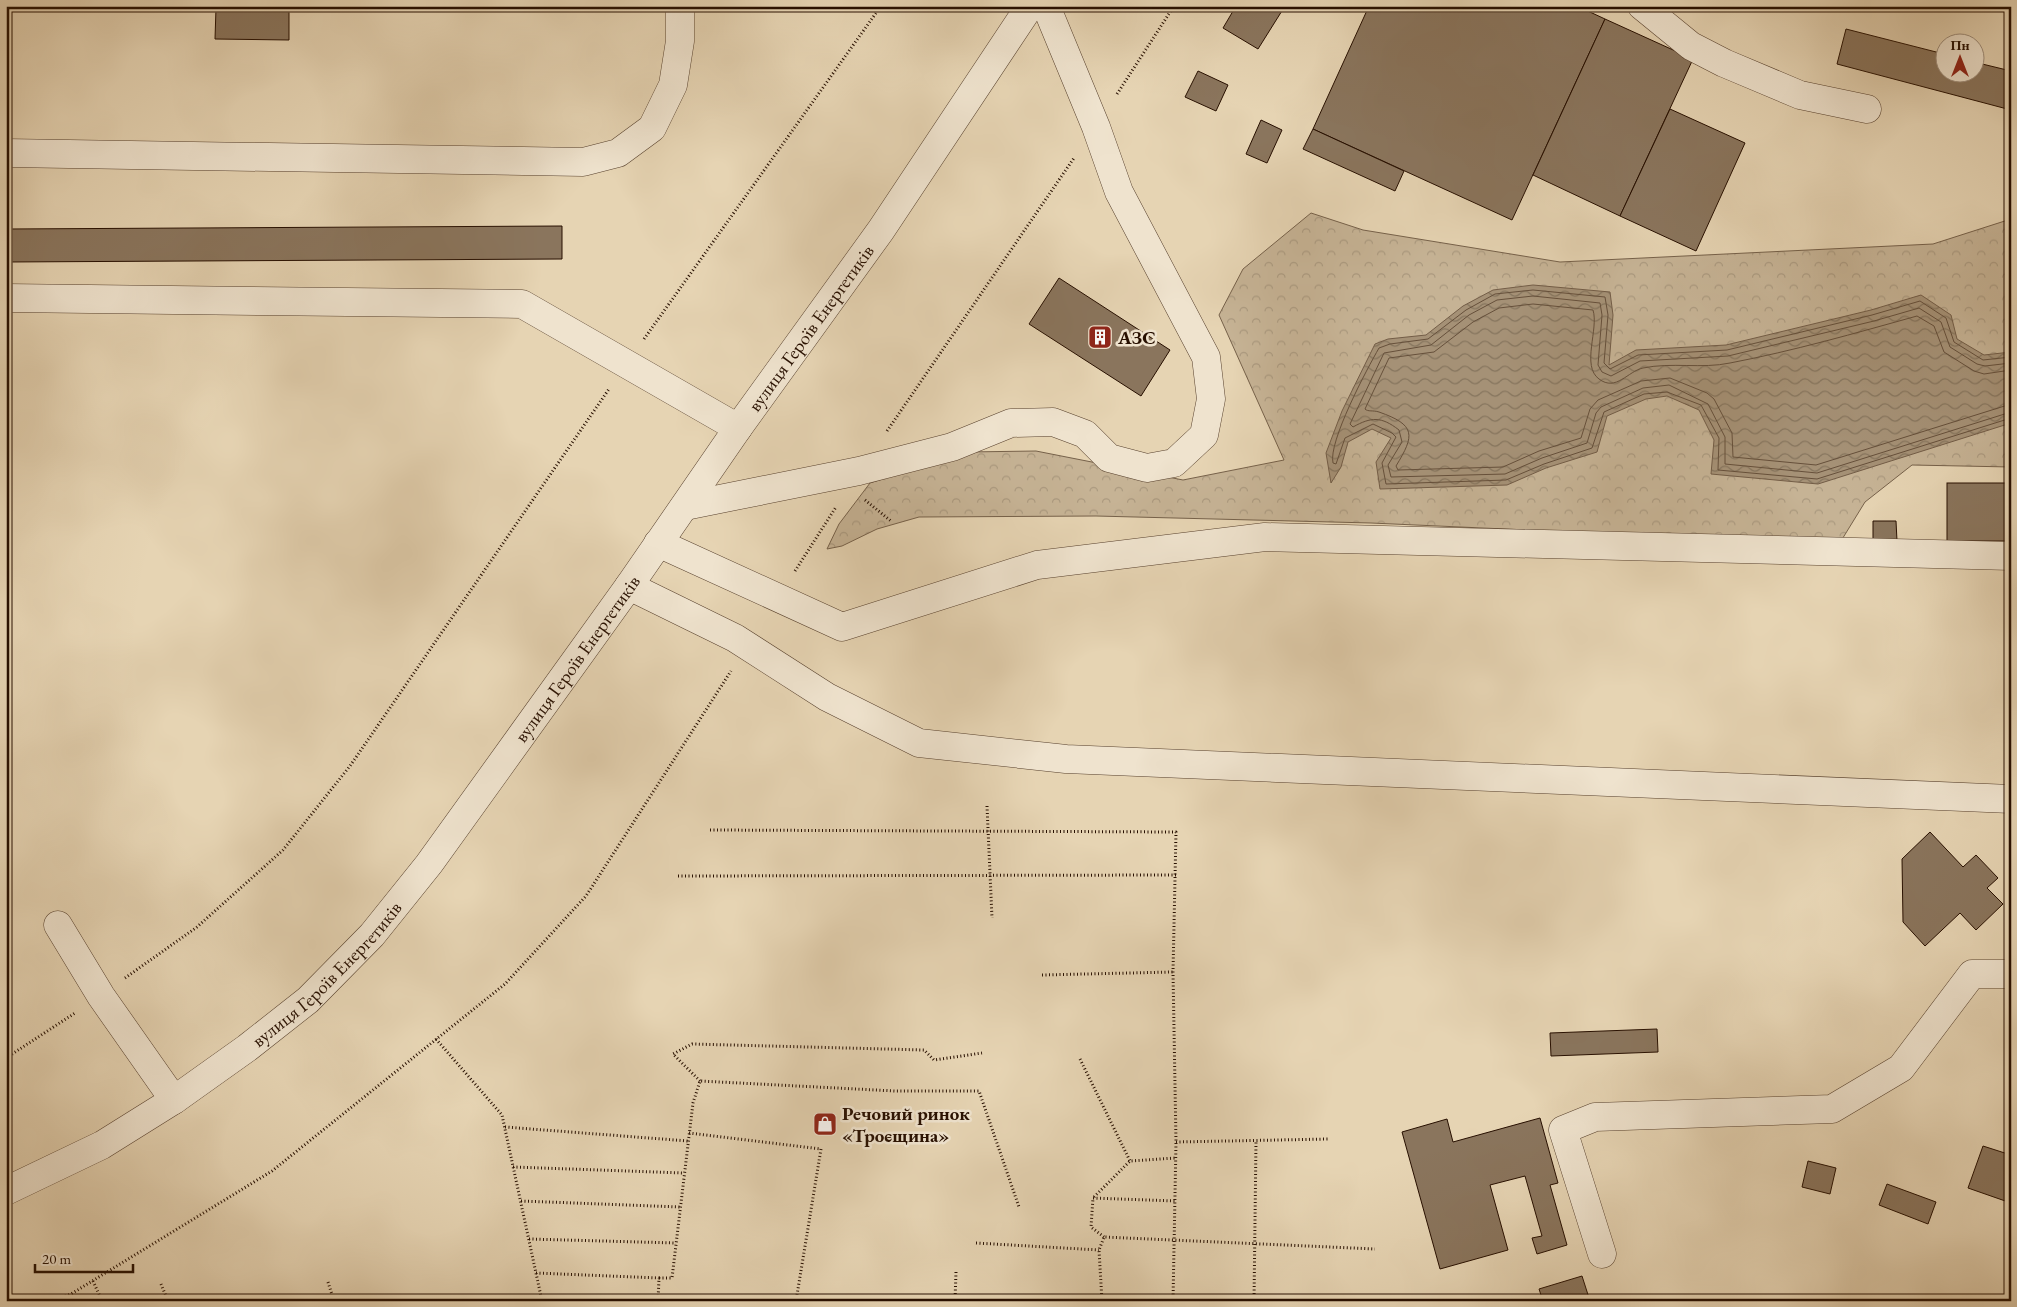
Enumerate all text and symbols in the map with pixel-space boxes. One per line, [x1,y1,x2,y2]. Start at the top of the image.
north arrow [1934,32,1984,82]
text: Пн [1950,36,1970,54]
street label: вулиця Героїв Енергетиків [742,239,879,416]
building icon: АЗС [1087,324,1113,350]
place label: АЗС [1117,325,1156,350]
street label: вулиця Героїв Енергетиків [508,570,645,747]
street label: вулиця Героїв Енергетиків [246,896,407,1052]
place label: Речовий ринок «Троєщина» [842,1101,970,1148]
shop icon: Речовий ринок «Троєщина» [812,1111,838,1137]
scale bar [35,1242,132,1274]
text: 20 m [42,1249,71,1268]

